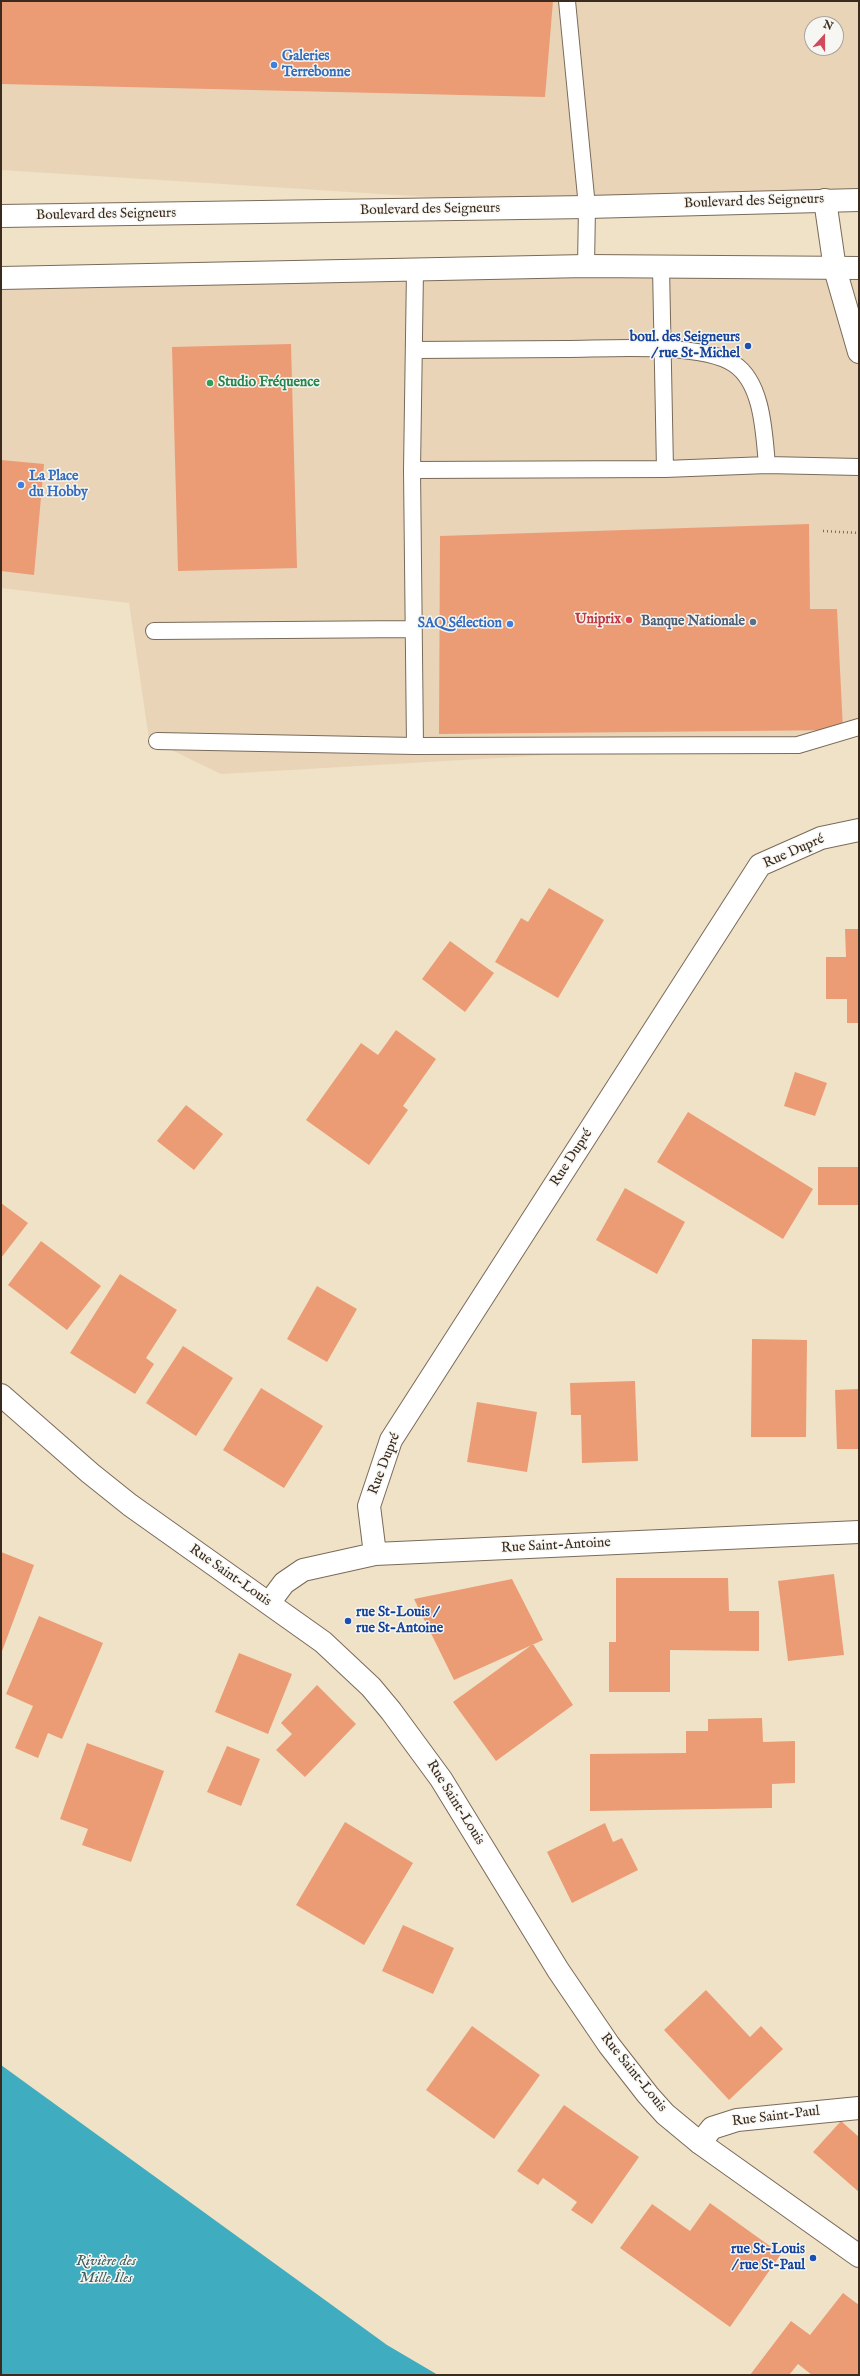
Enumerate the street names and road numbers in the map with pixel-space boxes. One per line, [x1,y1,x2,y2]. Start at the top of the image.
street label: Boulevard des Seigneurs [684,191,824,213]
street label: Boulevard des Seigneurs [360,200,500,220]
street label: Boulevard des Seigneurs [36,205,176,225]
street label: Rue Dupré [761,831,827,873]
street label: Rue Dupré [547,1126,597,1190]
street label: Rue Dupré [366,1431,404,1497]
street label: Rue Saint-Antoine [501,1535,611,1557]
street label: Rue Saint-Louis [186,1541,274,1611]
street label: Rue Saint-Louis [422,1758,488,1848]
street label: Rue Saint-Louis [596,2030,670,2116]
street label: Rue Saint-Paul [731,2103,821,2131]

